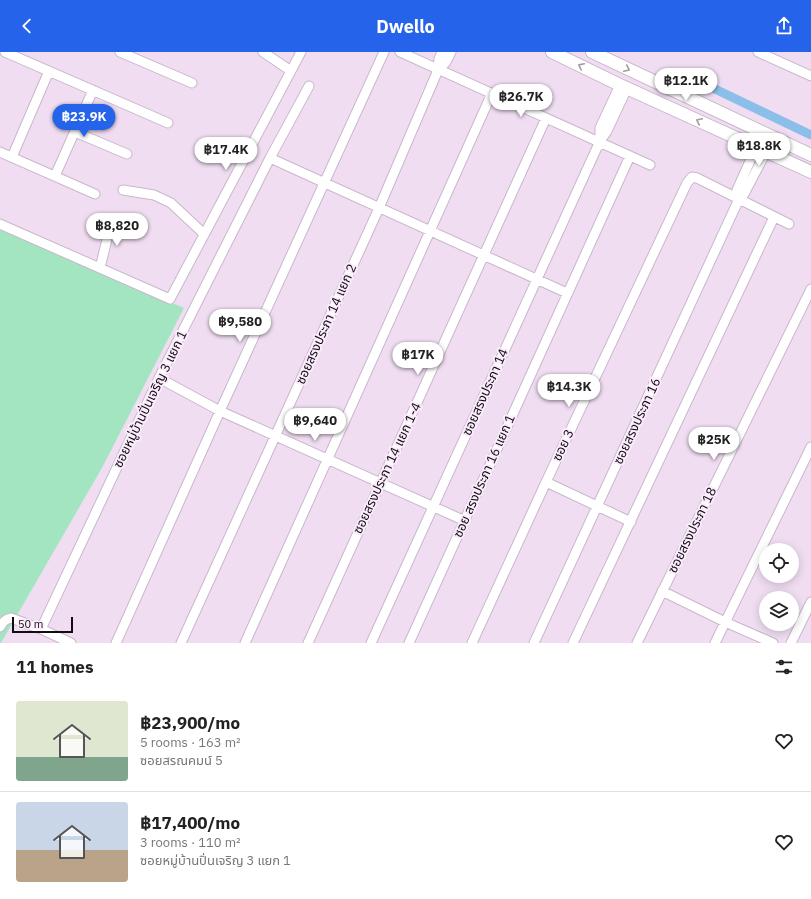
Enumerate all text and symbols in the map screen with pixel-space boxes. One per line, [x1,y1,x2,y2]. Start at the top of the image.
icon: back [16,15,38,37]
text: Dwello [376,15,435,38]
icon: share [773,15,795,37]
one-way arrow [578,63,586,71]
one-way arrow [623,64,630,72]
pin: ฿12.1K [653,68,719,102]
text: ฿12.1K [663,72,709,89]
pin: ฿26.7K [488,84,554,118]
text: ฿26.7K [498,88,544,105]
pin: ฿23.9K [51,104,117,138]
text: ฿23.9K [61,108,107,125]
one-way arrow [696,118,703,126]
pin: ฿18.8K [726,133,792,167]
pin: ฿17.4K [193,137,259,171]
text: ฿18.8K [736,137,782,154]
text: ฿17.4K [203,141,249,158]
pin: ฿8,820 [84,213,150,247]
text: ฿8,820 [95,217,139,234]
street label: ซอยสรงประภา 14 แยก 2 [292,261,360,387]
pin: ฿9,580 [207,309,273,343]
text: ฿9,580 [218,313,262,330]
street label: ซอยหมู่บ้านปิ่นเจริญ 3 แยก 1 [109,327,191,471]
pin: ฿17K [394,342,442,376]
text: ฿17K [401,346,435,363]
street label: ซอยสรงประภา 14 [458,346,512,438]
pin: ฿14.3K [536,374,602,408]
street label: ซอยสรงประภา 16 [610,375,664,467]
text: ฿14.3K [546,378,592,395]
street label: ซอยสรงประภา 14 แยก 1-4 [349,399,425,536]
pin: ฿9,640 [282,408,348,442]
text: ฿9,640 [293,412,337,429]
street label: ซอย สรงประภา 16 แยก 1 [449,412,519,540]
street label: ซอย 3 [548,426,578,464]
pin: ฿25K [690,427,738,461]
text: ฿25K [697,431,731,448]
street label: ซอยสรงประภา 18 [664,484,720,576]
map controls [759,543,799,631]
button: locate [759,543,799,583]
button: layers [759,591,799,631]
scale bar [12,615,73,634]
text: 50 m [18,617,43,631]
text: 11 homes [16,656,93,678]
icon: filters [773,656,795,678]
text: ฿23,900/mo [140,712,240,734]
icon: home [48,717,96,765]
icon: heart [773,730,795,752]
text: 5 rooms · 163 m² [140,734,241,751]
text: ซอยสรณคมน์ 5 [140,752,223,769]
text: ฿17,400/mo [140,812,240,834]
icon: home [48,818,96,866]
icon: heart [773,831,795,853]
text: 3 rooms · 110 m² [140,834,241,851]
text: ซอยหมู่บ้านปิ่นเจริญ 3 แยก 1 [140,852,291,869]

